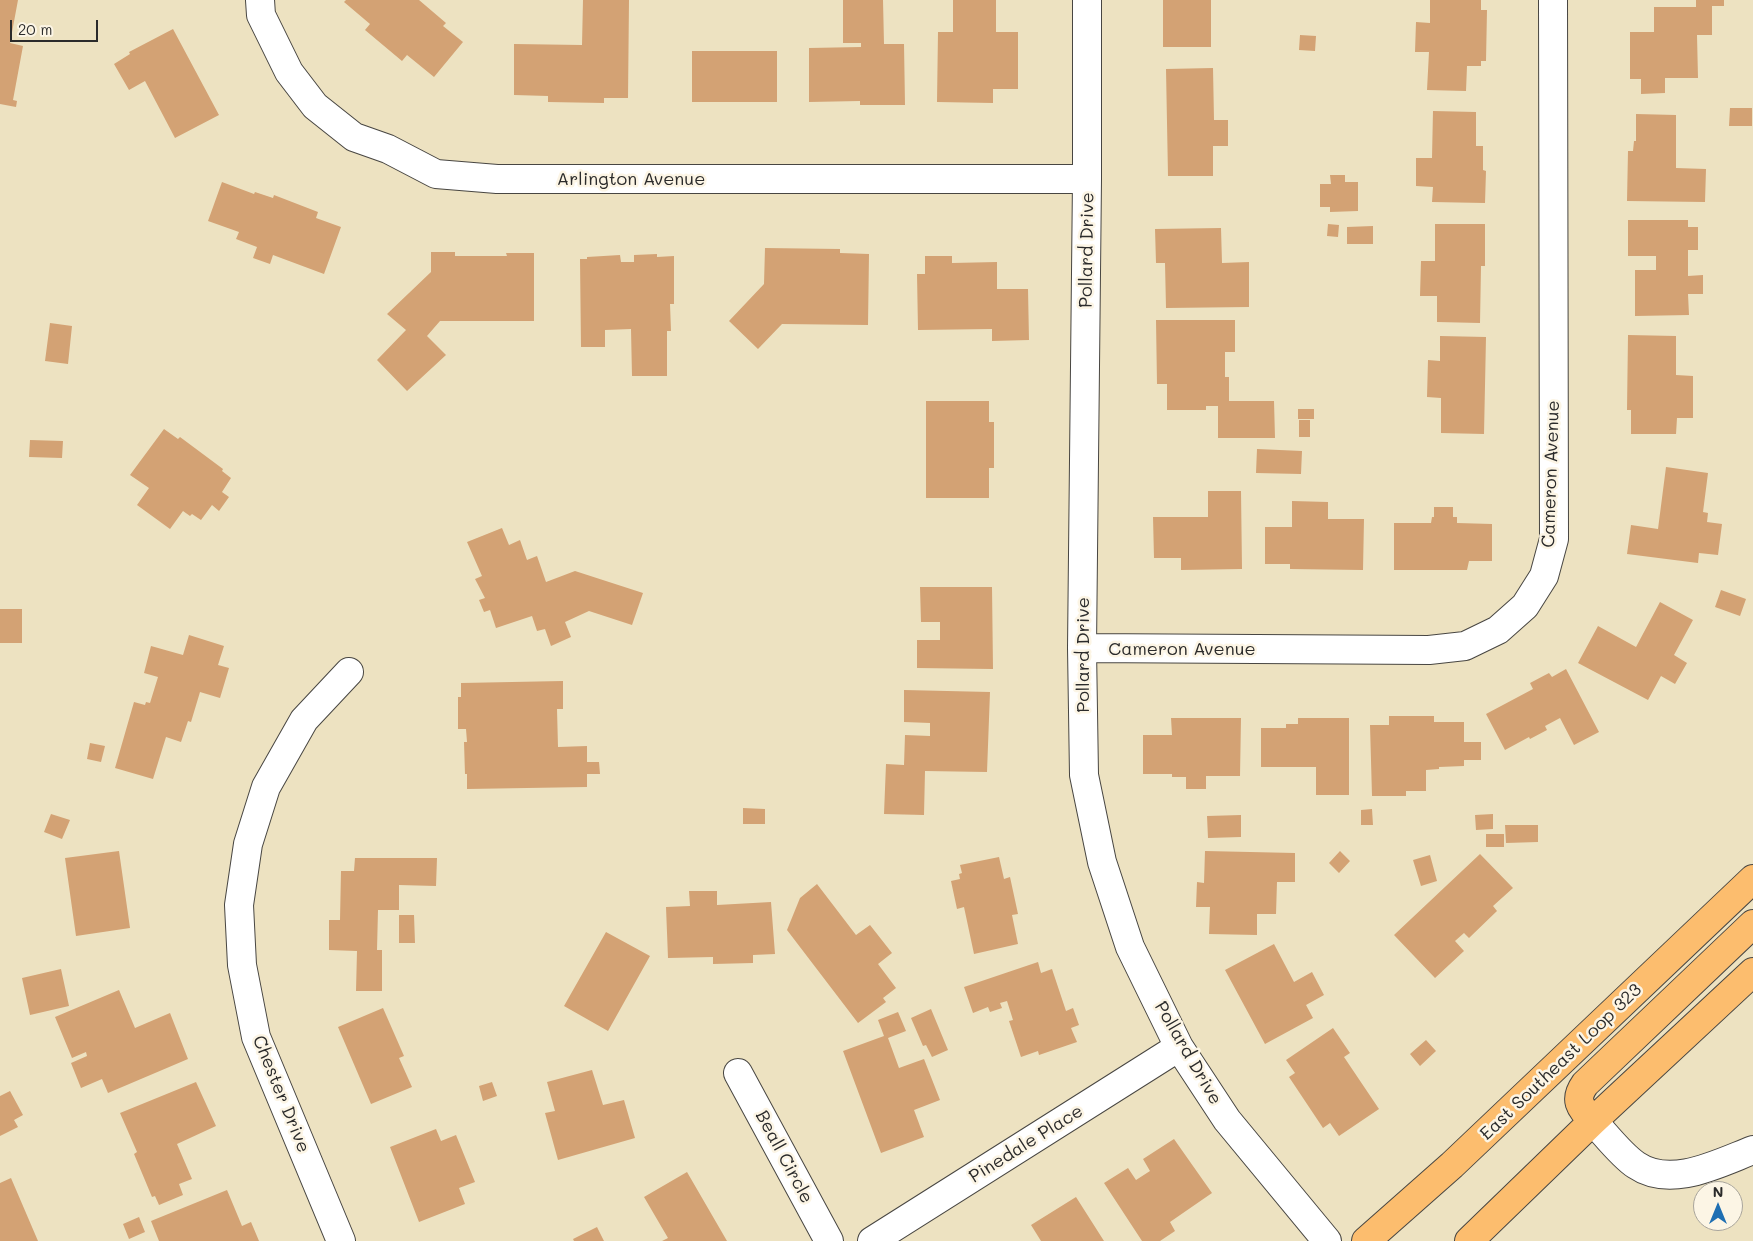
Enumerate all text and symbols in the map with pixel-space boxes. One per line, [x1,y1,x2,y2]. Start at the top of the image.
scale bar [12,10,100,42]
text: 20 m [18,19,52,39]
street label: Arlington Avenue [557,168,705,190]
street label: Pollard Drive [1075,192,1099,308]
street label: Cameron Avenue [1538,400,1564,548]
street label: Pollard Drive [1072,597,1094,713]
street label: Cameron Avenue [1108,638,1256,660]
street label: East Southeast Loop 323 [1476,979,1646,1145]
street label: Pollard Drive [1150,997,1226,1109]
street label: Chester Drive [248,1032,314,1156]
street label: Pinedale Place [965,1100,1087,1188]
street label: Beall Circle [751,1107,817,1207]
north arrow [1693,1181,1743,1231]
text: N [1713,1182,1723,1201]

